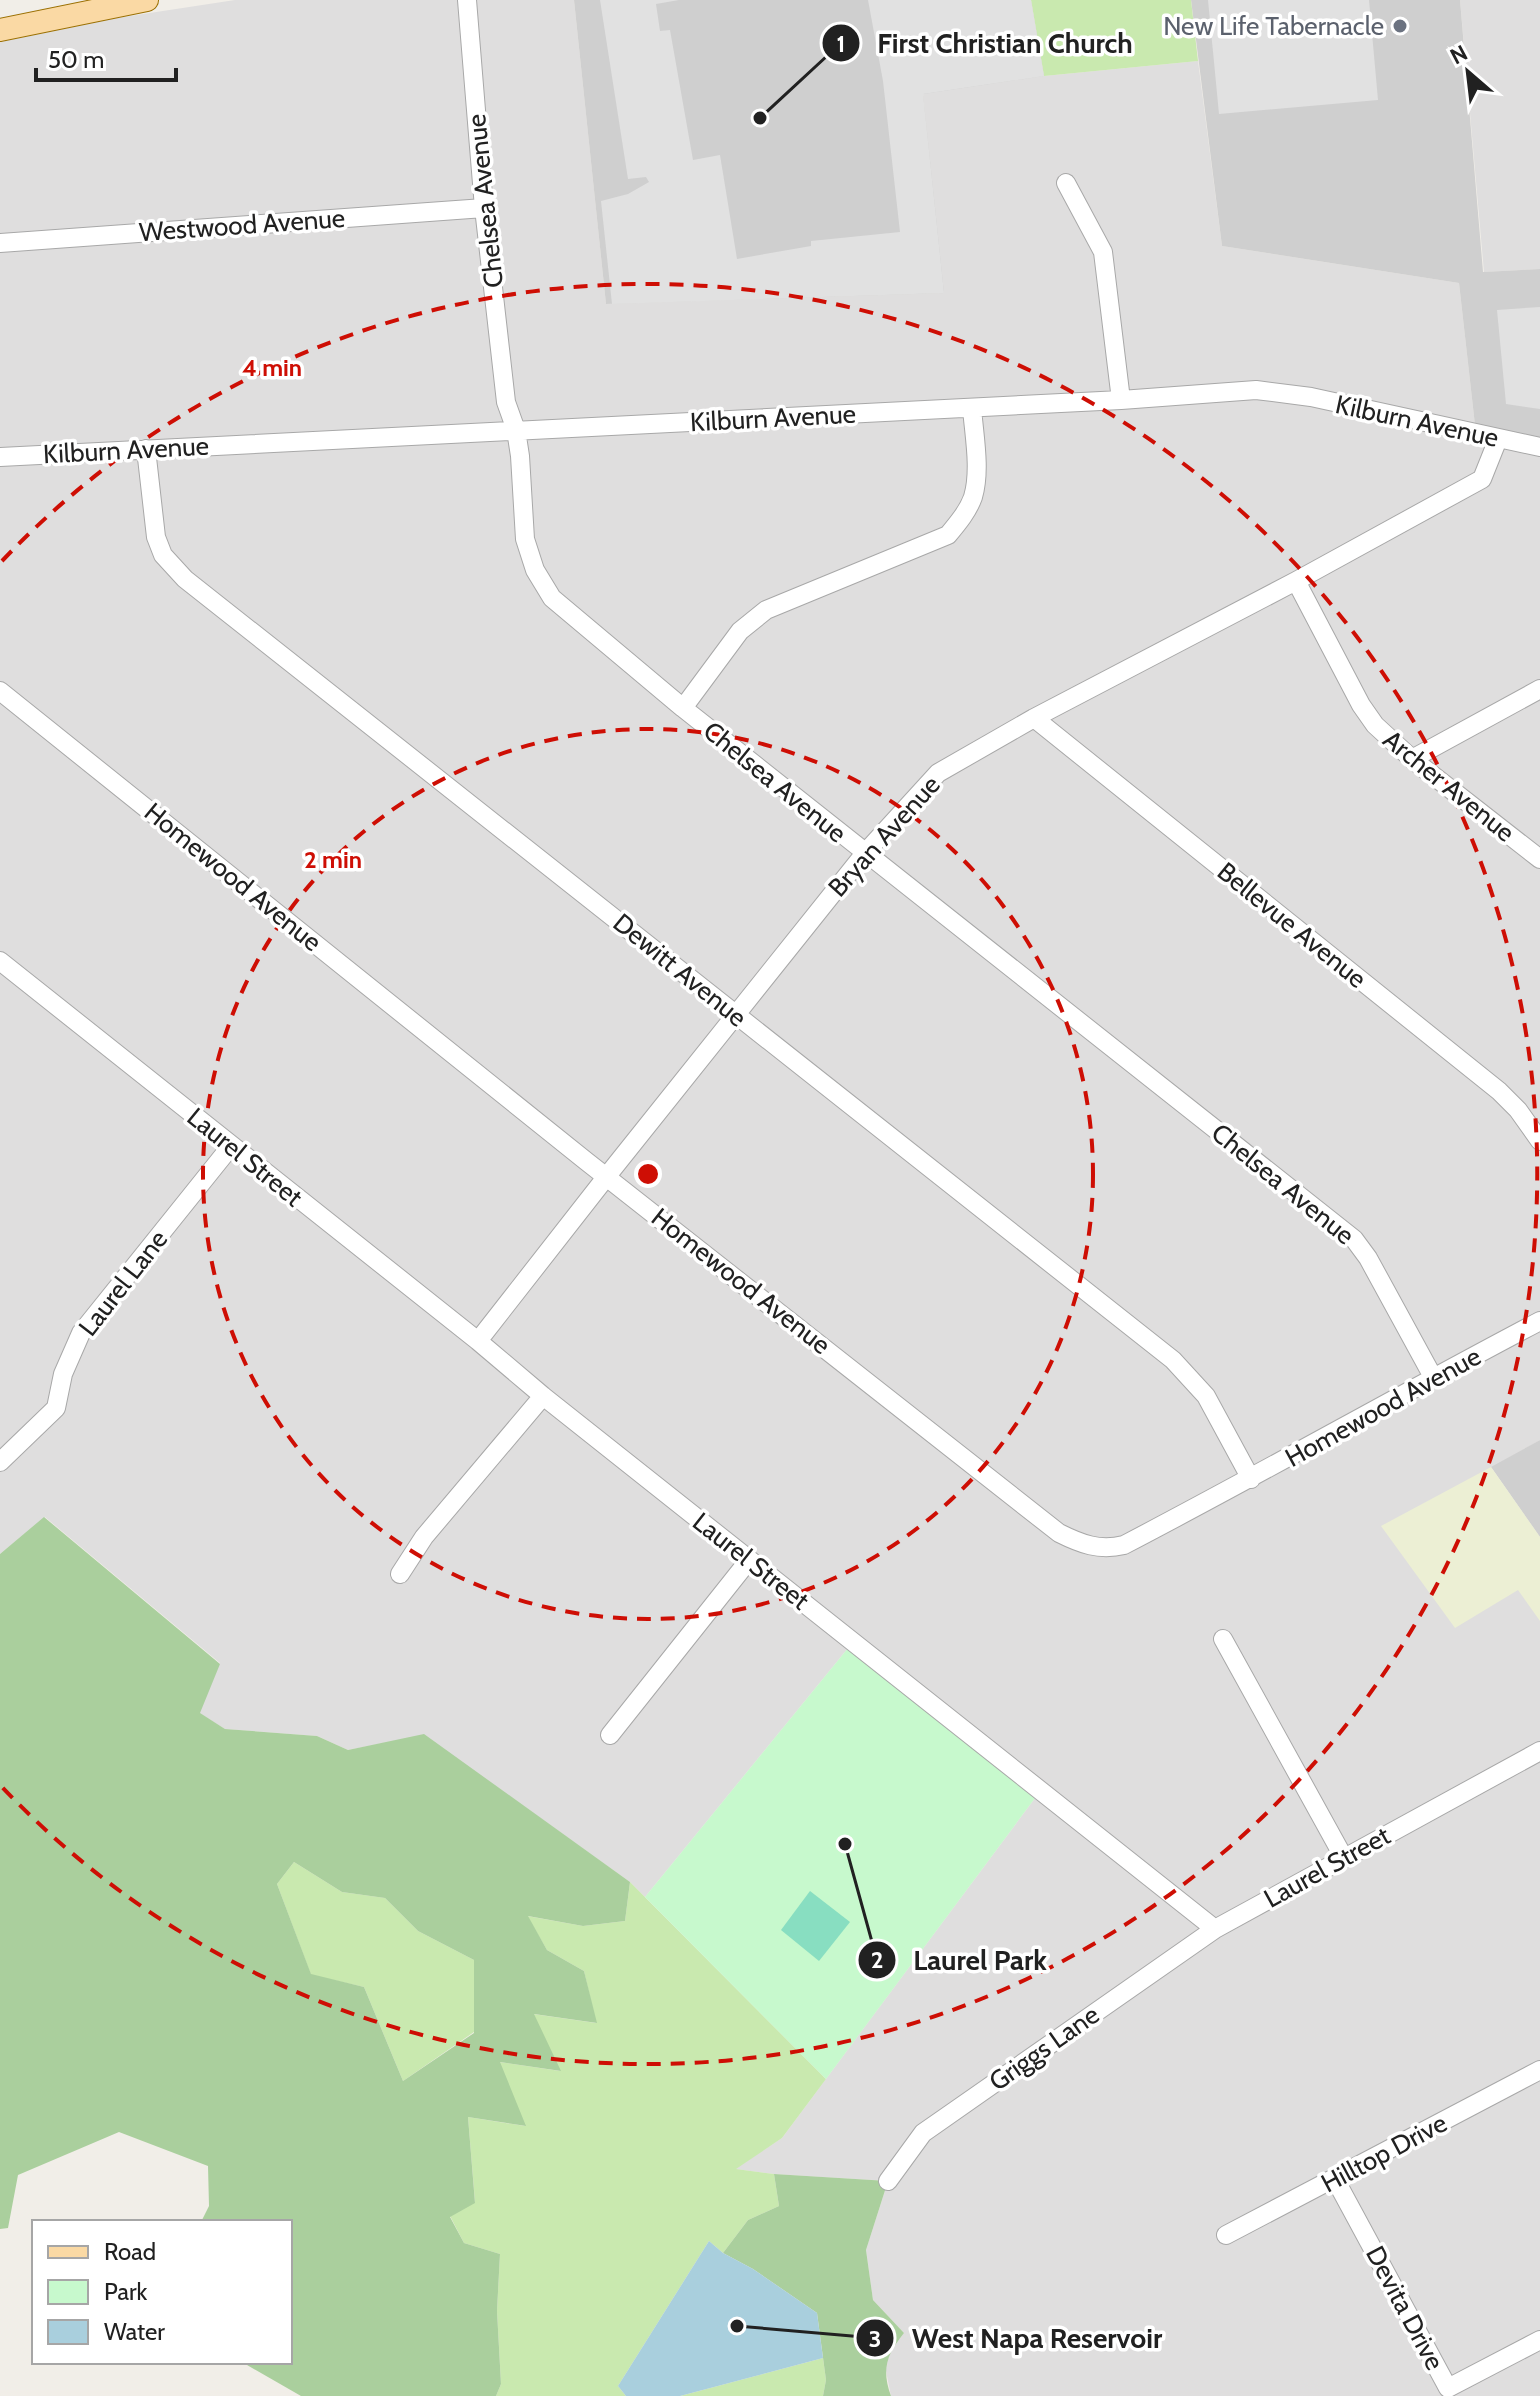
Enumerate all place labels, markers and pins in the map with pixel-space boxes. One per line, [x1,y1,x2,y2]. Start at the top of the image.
place label: New Life Tabernacle [1163,10,1384,42]
callout: First Christian Church [821,17,1149,69]
marker: New Life Tabernacle [1391,17,1409,35]
centre of rings [634,1160,662,1188]
callout: Laurel Park [857,1934,1063,1986]
callout: West Napa Reservoir [855,2312,1178,2364]

